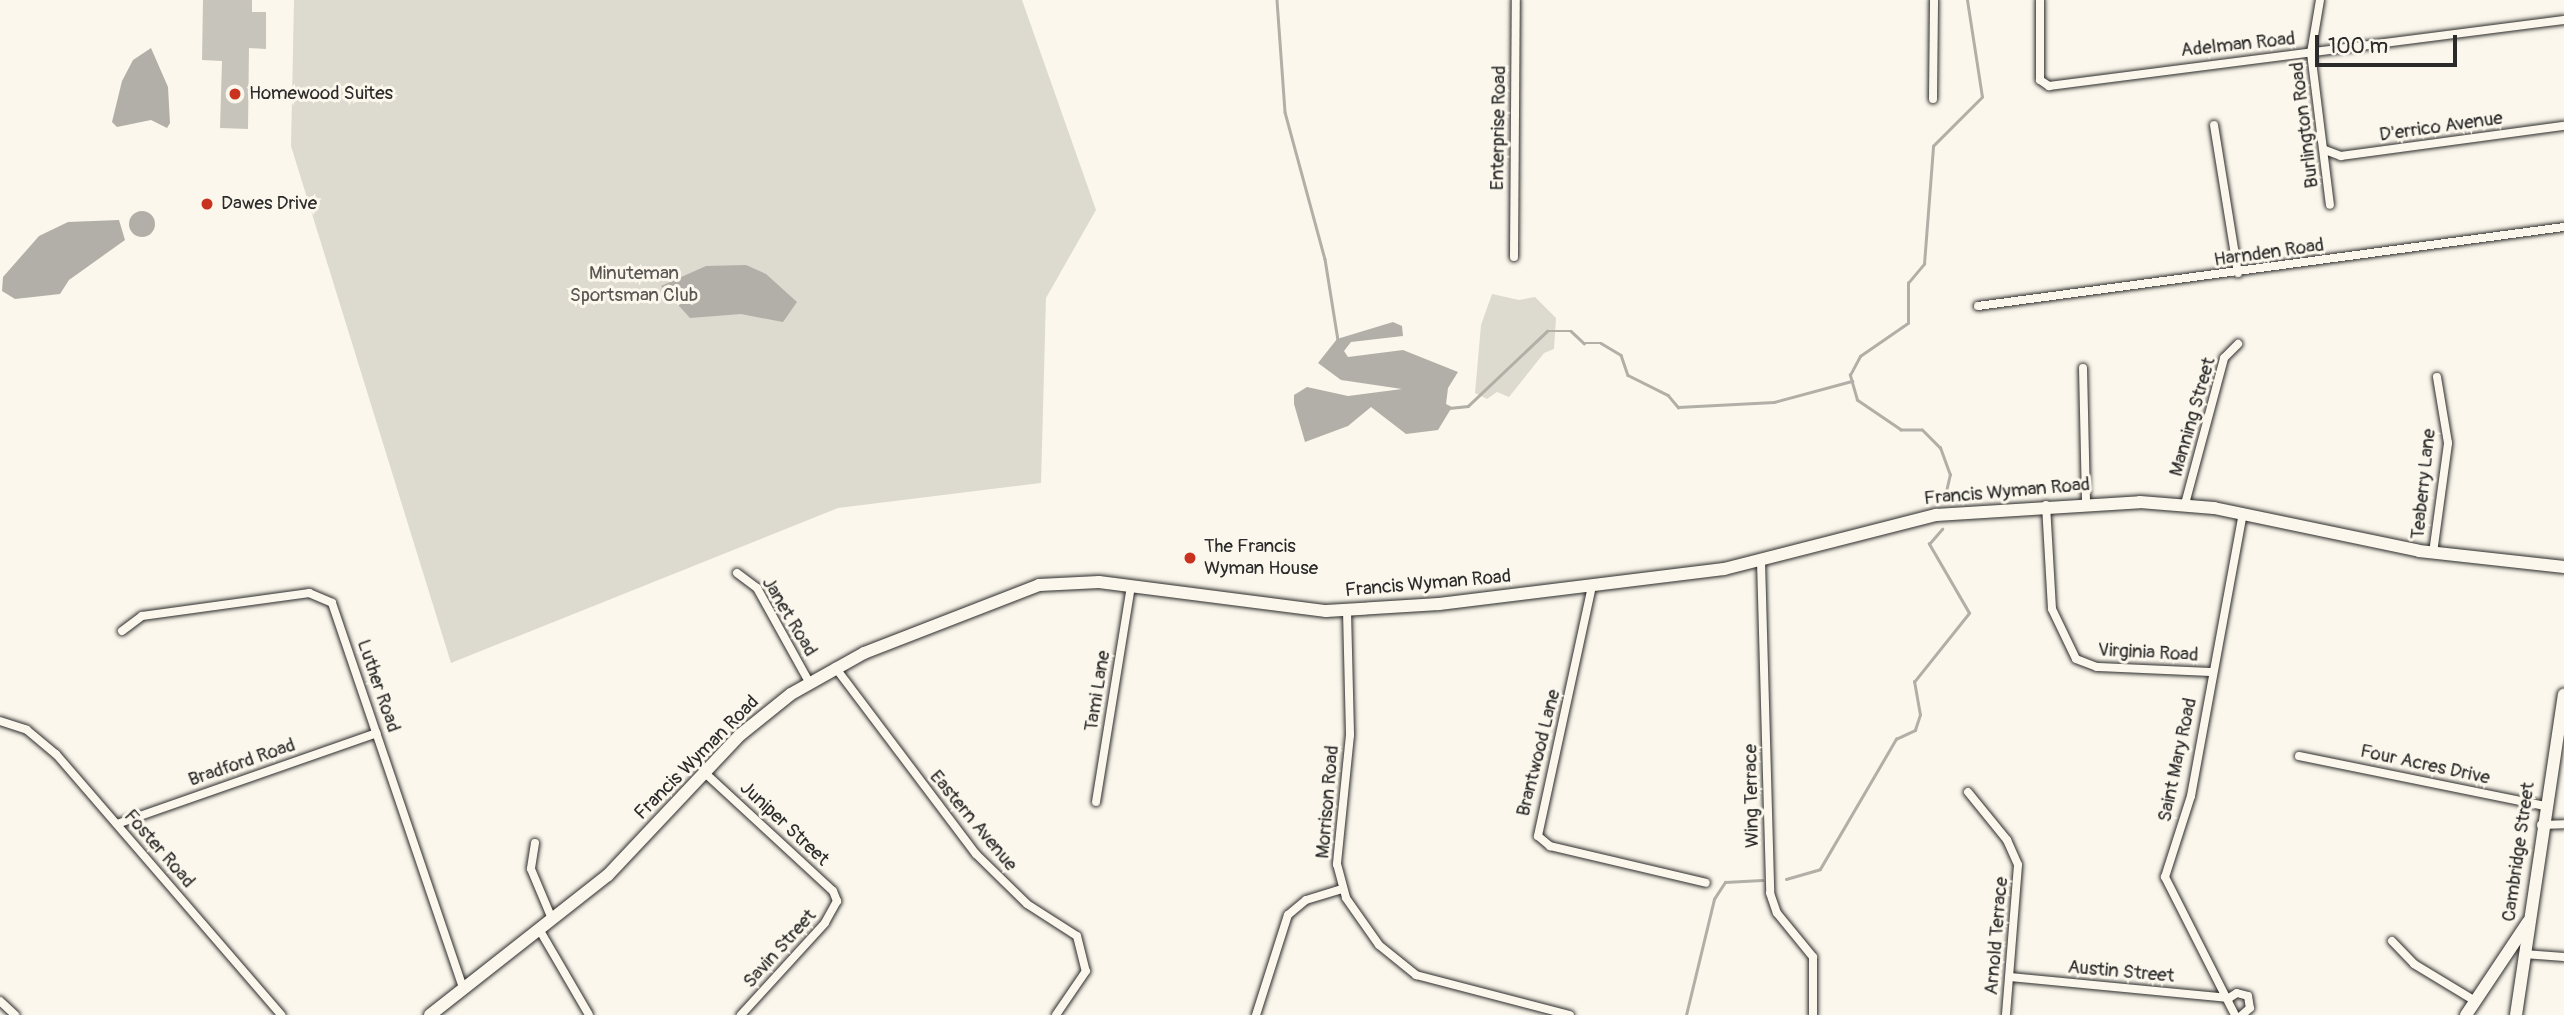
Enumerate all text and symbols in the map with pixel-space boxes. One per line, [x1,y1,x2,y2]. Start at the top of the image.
scale bar [2319,21,2461,65]
street label: Adelman Road [2180,28,2296,62]
text: 100 m [2328,33,2388,60]
street label: Burlington Road [2286,61,2324,189]
street label: Enterprise Road [1487,65,1511,191]
place label: Homewood Suites [249,83,393,105]
marker: Homewood Suites [227,86,243,102]
street label: D'errico Avenue [2378,107,2504,147]
place label: Dawes Drive [221,193,317,215]
marker: Dawes Drive [199,196,215,212]
street label: Harnden Road [2212,234,2326,272]
park label: Minuteman Sportsman Club [570,263,698,307]
street label: Manning Street [2165,355,2221,479]
street label: Teaberry Lane [2407,428,2441,540]
street label: Francis Wyman Road [1923,473,2091,511]
place label: The Francis Wyman House [1204,536,1318,580]
marker: The Francis Wyman House [1182,550,1198,566]
street label: Francis Wyman Road [1344,565,1512,603]
street label: Janet Road [756,573,822,661]
street label: Luther Road [352,637,404,735]
street label: Virginia Road [2097,639,2199,667]
street label: Tami Lane [1080,649,1116,733]
street label: Brantwood Lane [1512,687,1566,819]
street label: Francis Wyman Road [630,691,764,825]
street label: Saint Mary Road [2154,696,2202,824]
street label: Bradford Road [186,734,298,792]
street label: Four Acres Drive [2358,740,2492,790]
street label: Morrison Road [1312,744,1344,860]
street label: Wing Terrace [1740,744,1764,848]
street label: Eastern Avenue [924,766,1022,876]
street label: Juniper Street [735,777,833,871]
street label: Cambridge Street [2498,781,2540,923]
street label: Foster Road [119,805,199,893]
street label: Arnold Terrace [1980,876,2014,996]
street label: Savin Street [739,905,821,993]
street label: Austin Street [2067,956,2175,988]

